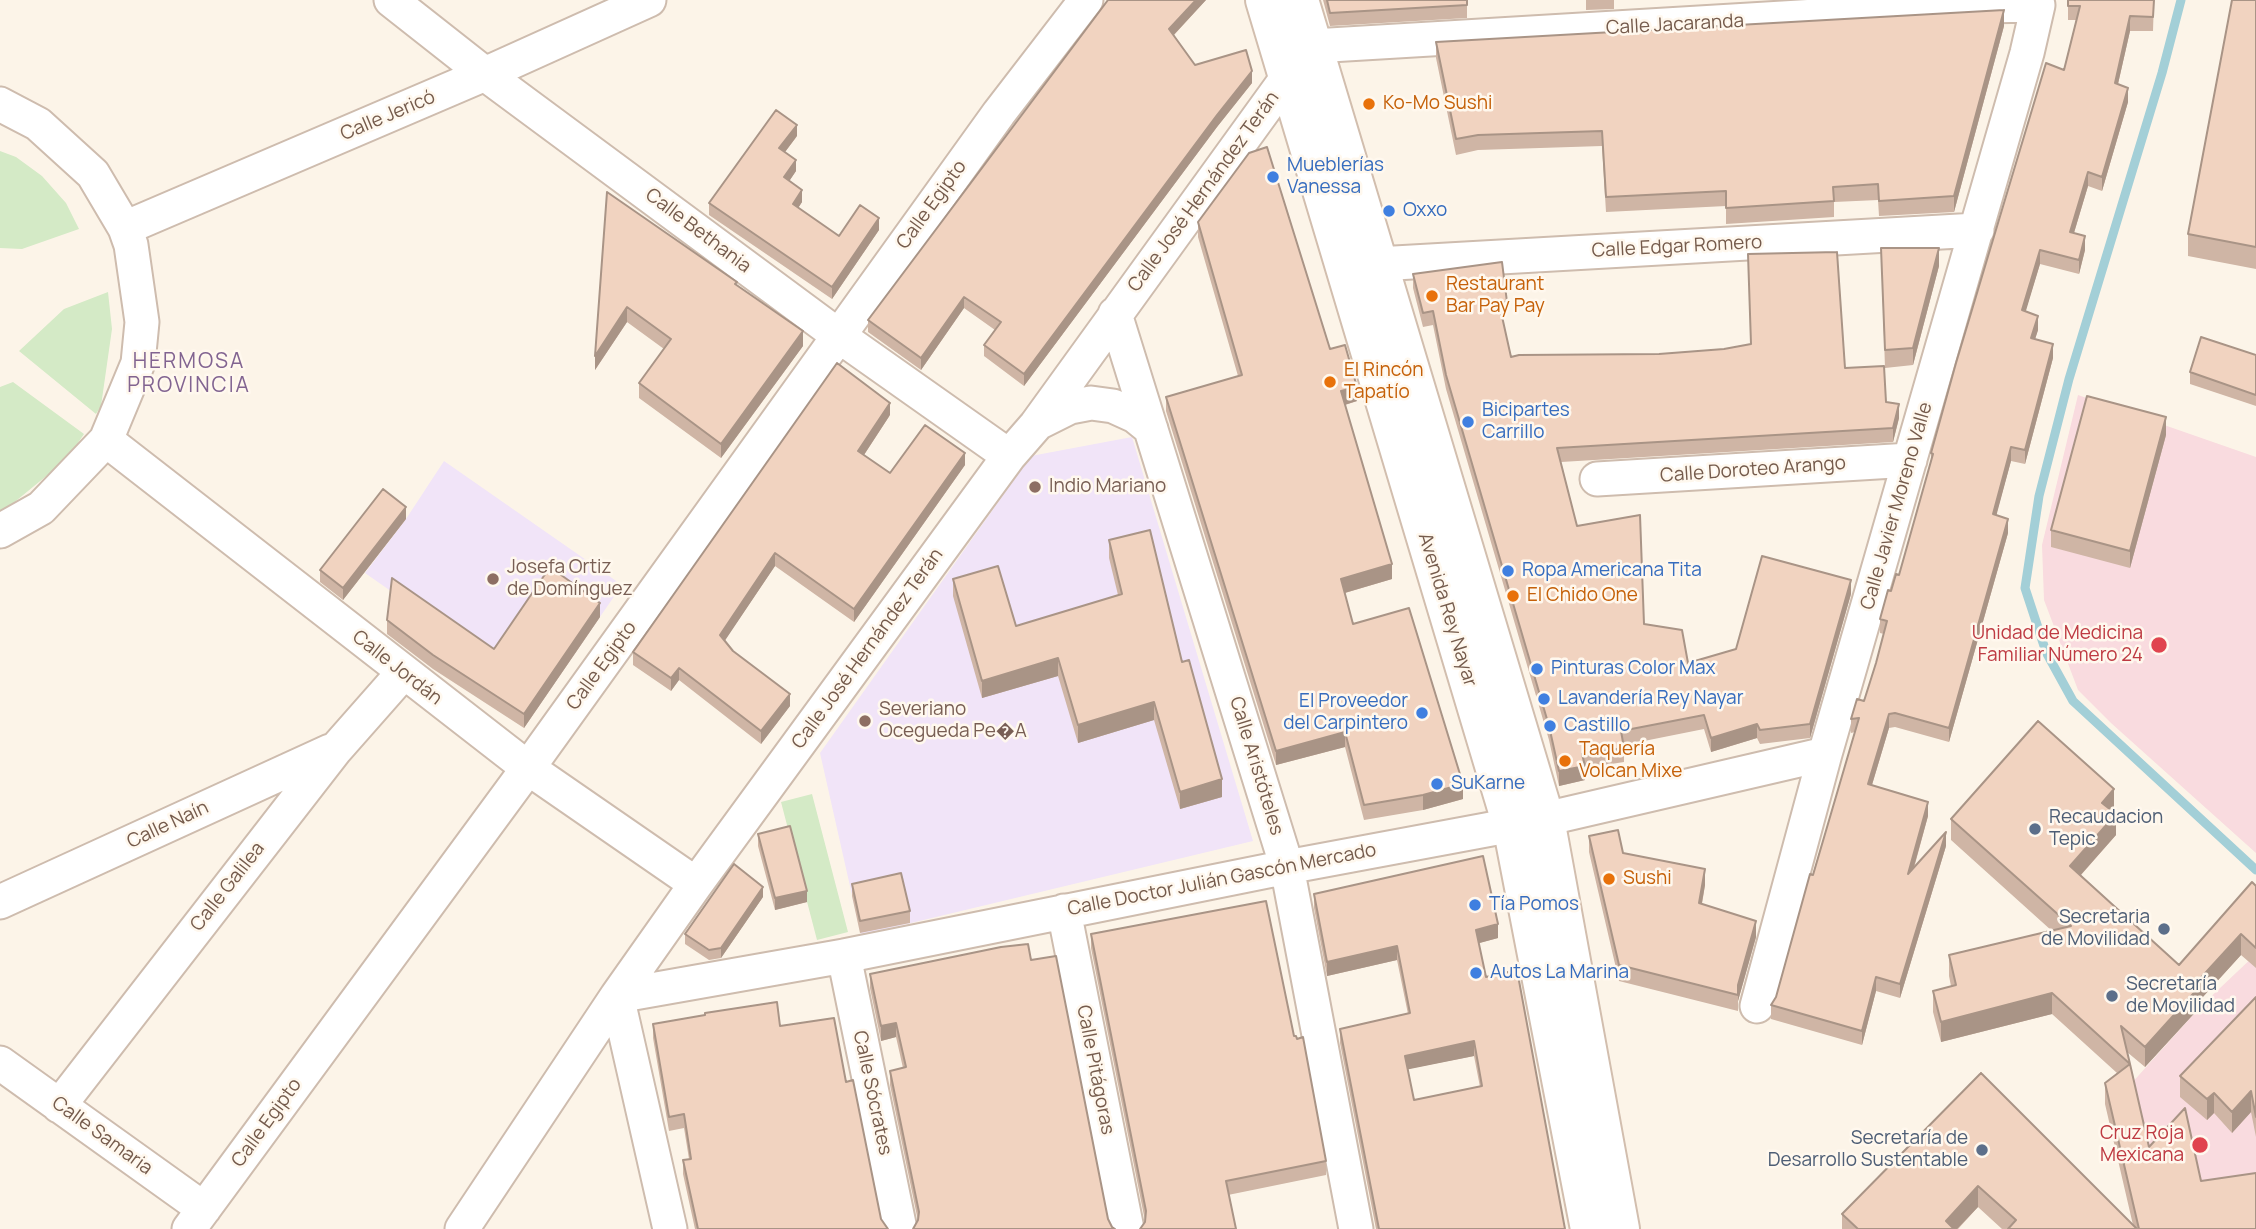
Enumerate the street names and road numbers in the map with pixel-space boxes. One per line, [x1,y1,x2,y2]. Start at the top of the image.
street label: Calle Jacaranda [1605,10,1745,40]
street label: Calle Jericó [337,86,439,146]
street label: Calle José Hernández Terán [1124,87,1284,297]
street label: Calle Egipto [892,156,972,254]
street label: Calle Bethania [641,184,755,278]
street label: Calle Edgar Romero [1591,231,1763,263]
street label: Calle Javier Moreno Valle [1856,400,1938,612]
street label: Calle Doroteo Arango [1659,452,1847,488]
street label: Avenida Rey Nayar [1413,530,1481,690]
street label: Calle José Hernández Terán [788,544,948,754]
street label: Calle Egipto [562,617,642,715]
street label: Calle Jordán [348,626,446,710]
street label: Calle Aristóteles [1224,694,1288,838]
street label: Calle Naín [124,796,212,854]
street label: Calle Galilea [186,838,270,936]
street label: Calle Doctor Julián Gascón Mercado [1066,839,1378,921]
street label: Calle Pitágoras [1071,1003,1119,1137]
street label: Calle Sócrates [848,1029,896,1157]
street label: Calle Egipto [227,1074,307,1172]
street label: Calle Samaria [47,1092,157,1180]

